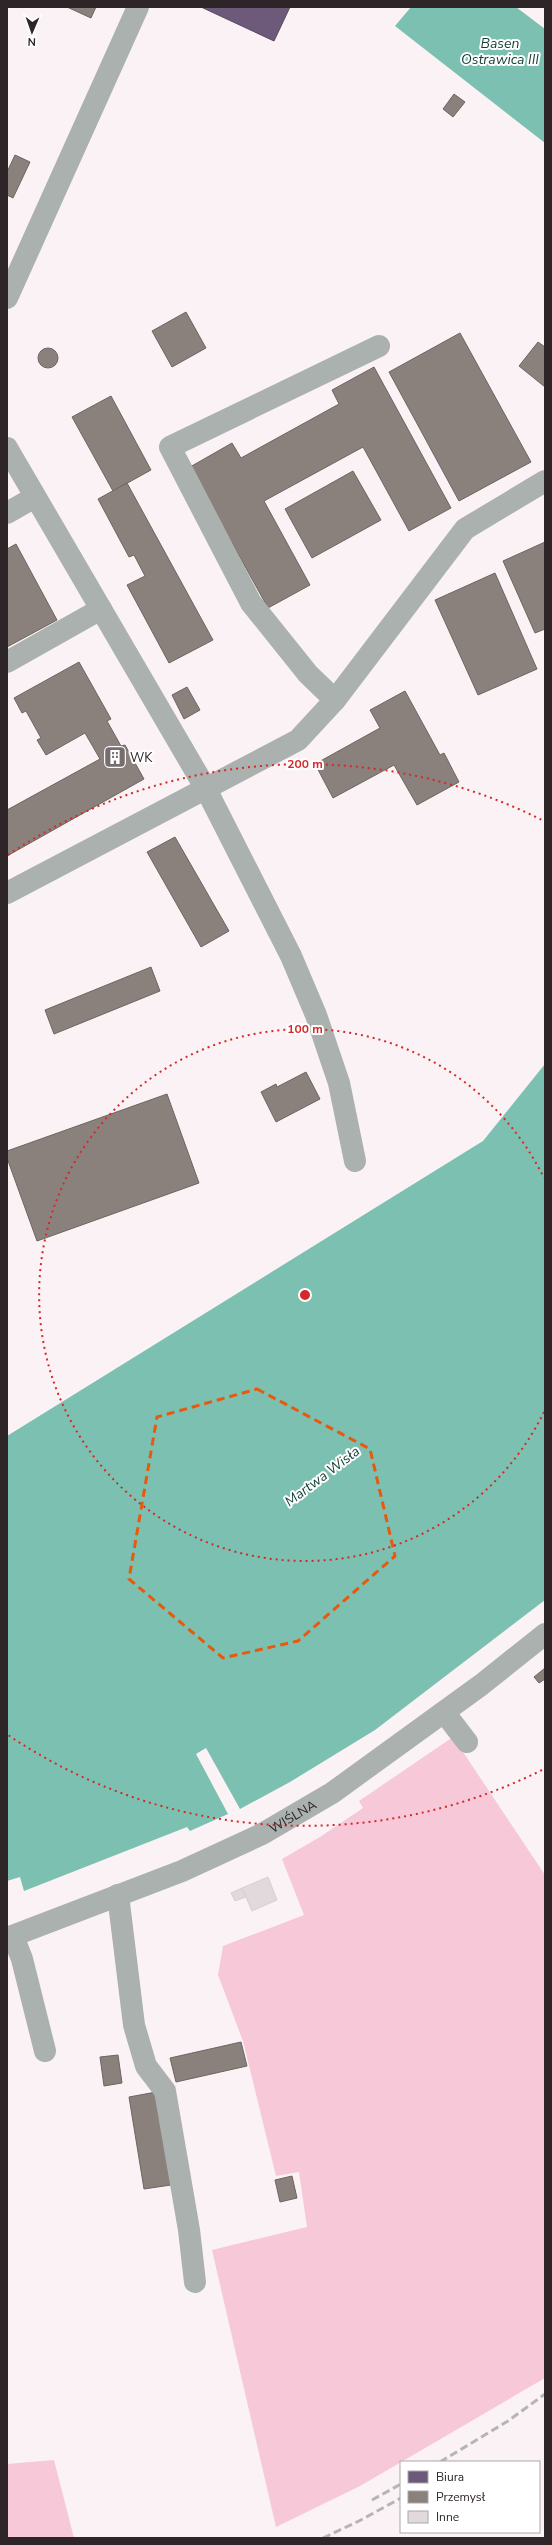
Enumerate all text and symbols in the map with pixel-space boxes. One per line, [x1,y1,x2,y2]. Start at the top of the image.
north arrow [12,12,52,52]
text: N [27,34,36,49]
water label: Basen Ostrawica III [461,34,539,69]
building icon: WK [102,744,128,770]
place label: WK [130,749,153,767]
text: 200 m [287,756,323,772]
text: 100 m [287,1021,323,1037]
centre of rings [298,1288,312,1302]
water label: Martwa Wisła [281,1442,364,1511]
street label: WIŚLNA [266,1796,320,1838]
legend [400,2461,540,2533]
text: Biura [436,2469,464,2485]
text: Przemysł [436,2489,486,2505]
text: Inne [436,2509,459,2525]

